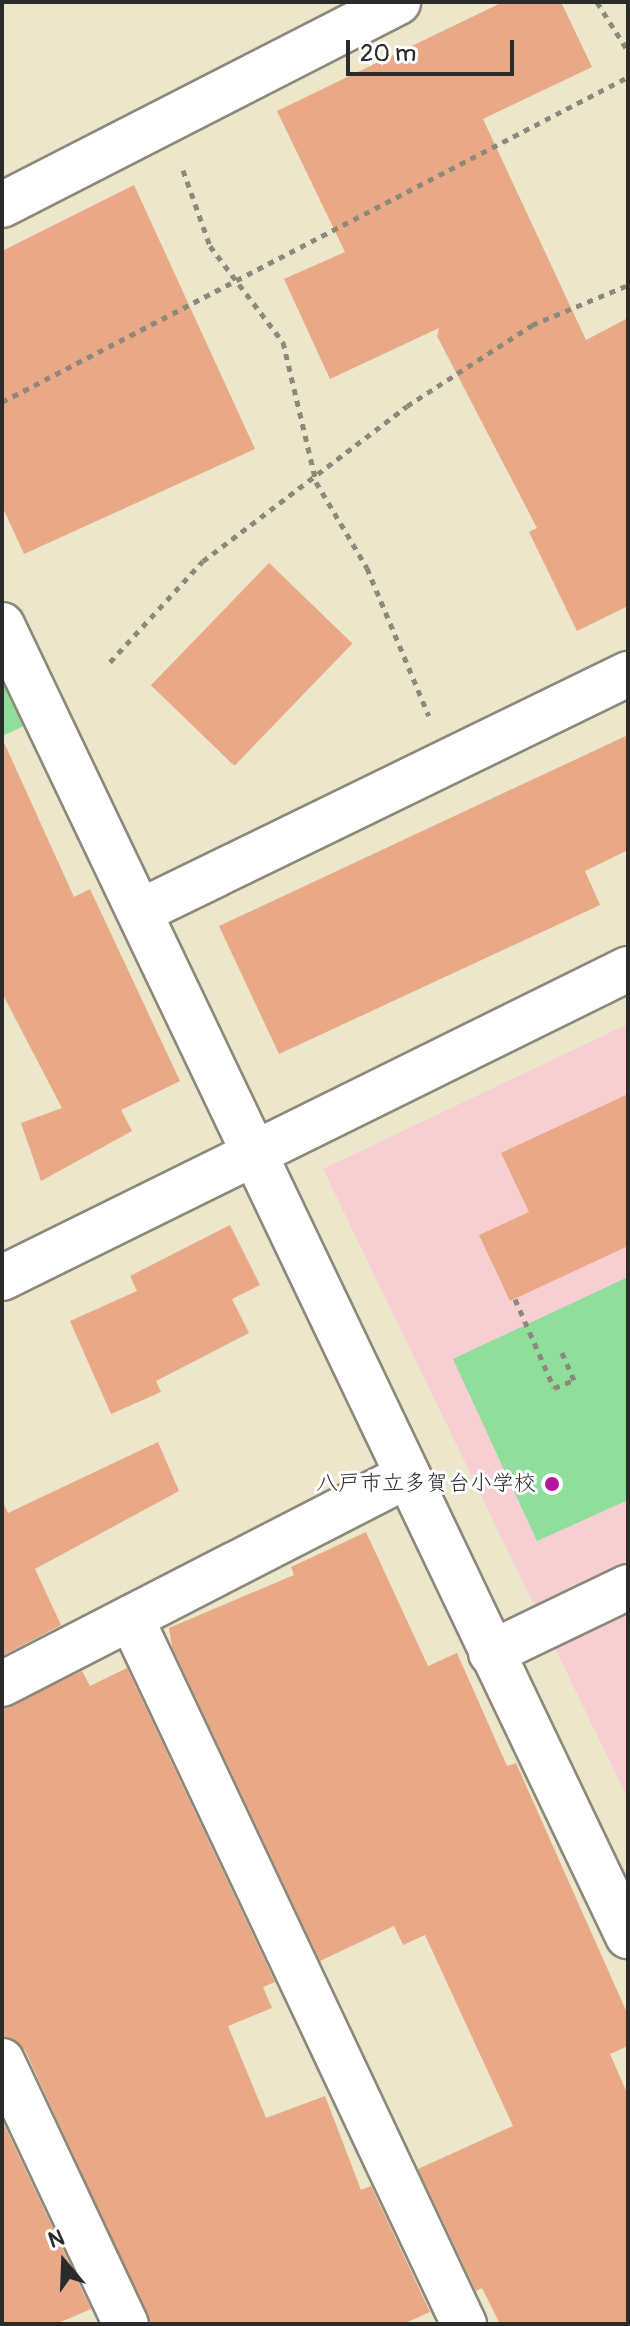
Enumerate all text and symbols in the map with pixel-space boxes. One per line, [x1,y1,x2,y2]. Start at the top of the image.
scale bar [350,24,518,74]
text: 20 m [360,39,416,68]
place label: 八戸市立多賀台小学校 [316,1471,536,1497]
marker: 八戸市立多賀台小学校 [543,1475,561,1493]
north arrow [24,2222,104,2302]
text: N [45,2224,68,2255]

